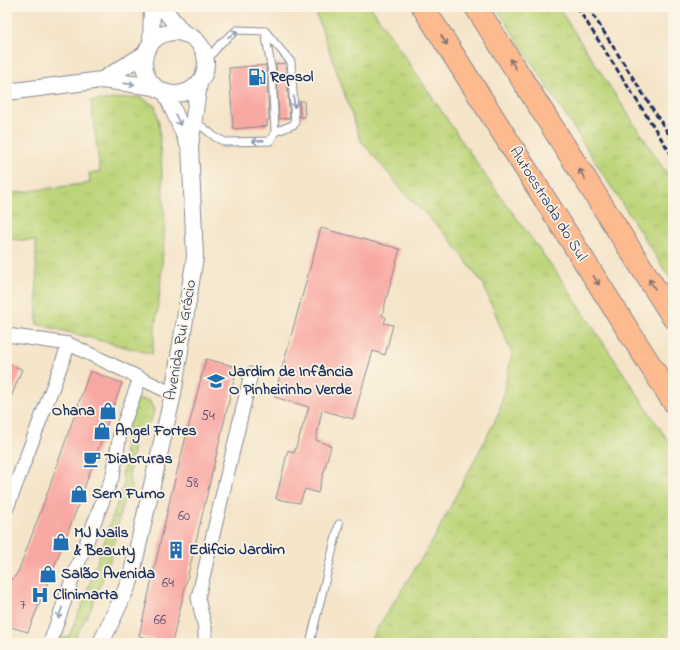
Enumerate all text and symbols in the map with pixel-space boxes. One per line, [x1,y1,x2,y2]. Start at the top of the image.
one-way arrow [228,30,239,38]
one-way arrow [440,34,448,45]
one-way arrow [509,59,517,70]
place label: Repsol [269,65,314,89]
fuel station icon: Repsol [247,67,267,87]
one-way arrow [122,80,135,88]
one-way arrow [290,95,297,108]
one-way arrow [174,113,182,125]
one-way arrow [252,137,265,145]
street label: Autoestrada do Sul [503,142,593,267]
one-way arrow [578,168,586,180]
one-way arrow [592,274,600,285]
street label: Avenida Rui Grácio [159,278,203,402]
one-way arrow [648,279,656,290]
place label: Jardim de Infância O Pinheirinho Verde [229,360,353,402]
school or university icon: Jardim de Infância O Pinheirinho Verde [206,371,226,391]
place label: Ohana [52,399,95,423]
shop icon: Ohana [98,401,118,421]
house number: 54 [201,406,215,427]
place label: Angel Fortes [115,419,197,444]
shop icon: Angel Fortes [92,421,112,441]
place label: Diabruras [104,447,173,471]
cafe icon: Diabruras [82,449,102,469]
house number: 58 [185,473,199,494]
place label: Sem Fumo [92,482,165,506]
shop icon: Sem Fumo [69,484,89,504]
house number: 60 [178,506,190,527]
place label: MJ Nails & Beauty [73,521,135,564]
shop icon: MJ Nails & Beauty [51,532,71,552]
place label: Edifcio Jardim [189,538,286,562]
building icon: Edifcio Jardim [166,540,186,560]
place label: Salão Avenida [61,562,155,586]
shop icon: Salão Avenida [38,564,58,584]
house number: 64 [162,573,174,594]
place label: Clinimarta [53,583,119,607]
hospital icon: Clinimarta [30,585,50,605]
house number: 7 [20,595,26,616]
one-way arrow [56,607,63,620]
house number: 66 [154,610,166,631]

